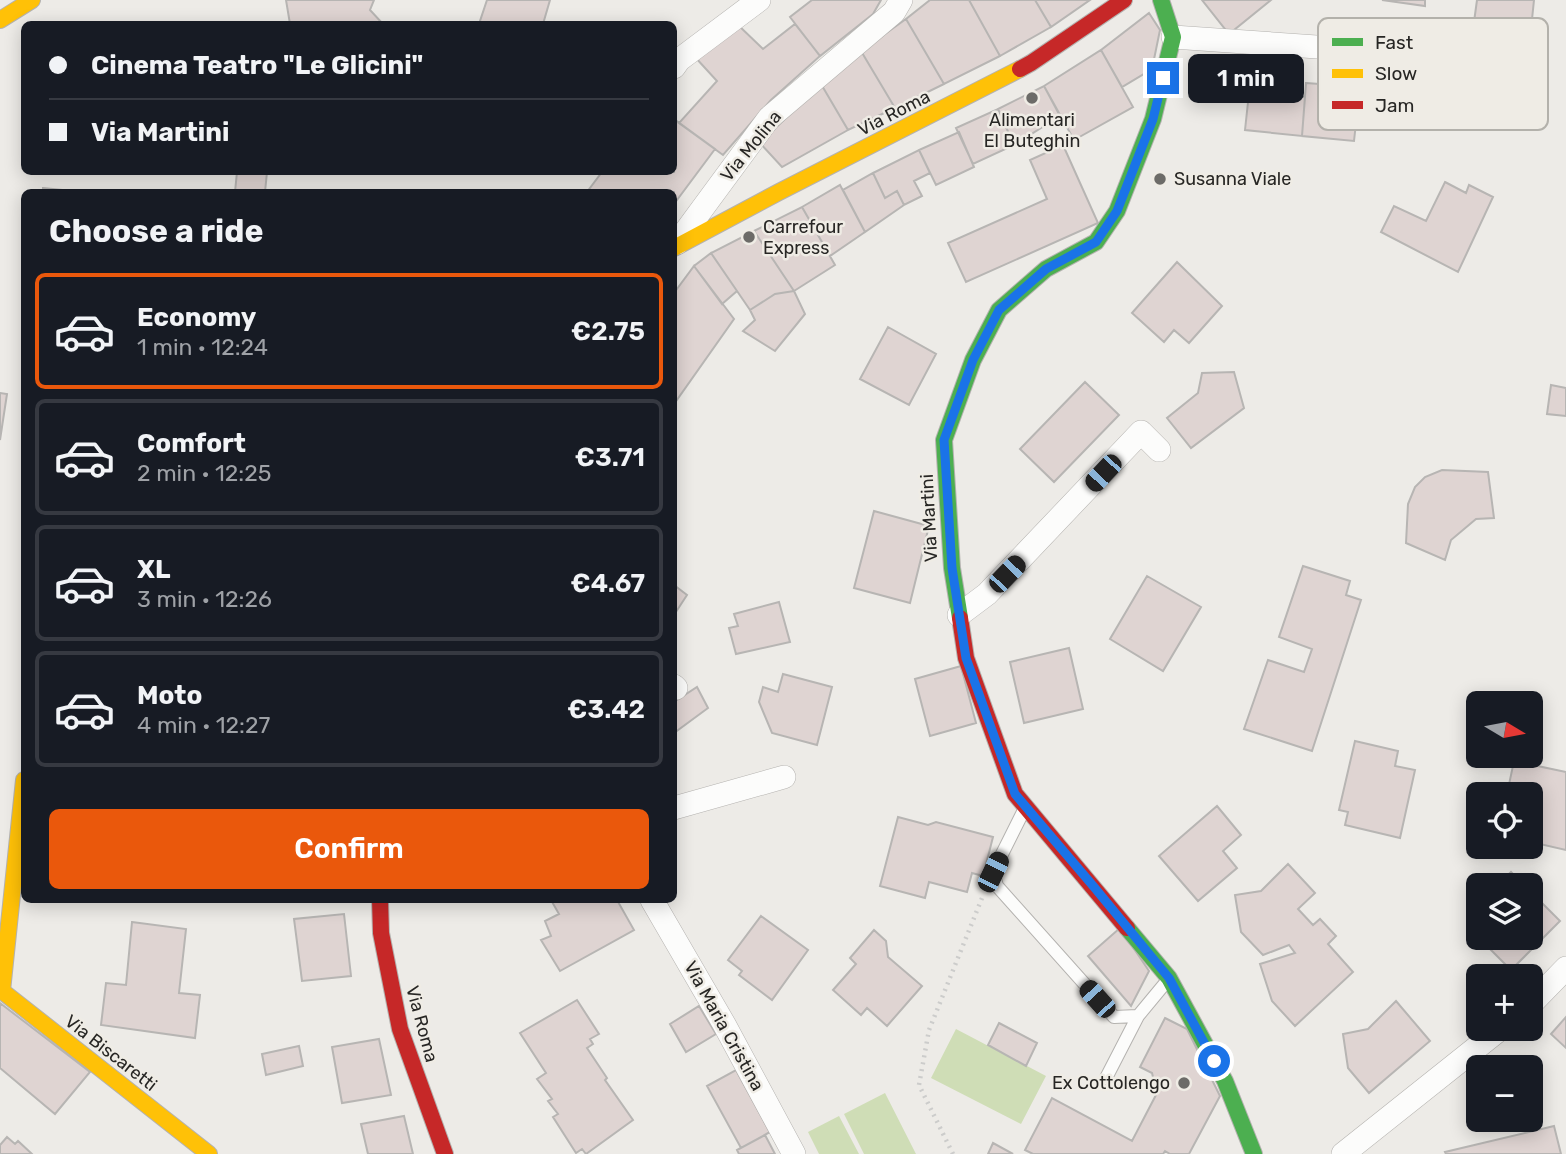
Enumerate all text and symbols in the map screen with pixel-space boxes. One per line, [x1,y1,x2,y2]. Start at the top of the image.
legend [1318,18,1548,130]
text: Fast [1375,31,1414,54]
text: Cinema Teatro "Le Glicini" [91,50,423,81]
callout: 1 min [1188,54,1303,102]
route end [1147,62,1179,94]
text: Slow [1375,62,1417,85]
text: 1 min [1217,64,1275,92]
street label: Via Roma [854,85,934,141]
marker: Alimentari El Buteghin [1024,90,1040,106]
text: Jam [1375,94,1414,117]
street label: Via Molina [716,106,786,186]
place label: Alimentari El Buteghin [984,109,1080,152]
text: Via Martini [91,117,229,148]
place label: Susanna Viale [1174,168,1291,190]
marker: Susanna Viale [1152,171,1168,187]
text: Choose a ride [49,212,263,250]
place label: Carrefour Express [763,216,843,259]
marker: Carrefour Express [741,229,757,245]
icon: car [53,300,116,363]
text: Economy [137,302,256,333]
text: €2.75 [571,316,645,347]
text: 1 min · 12:24 [137,333,268,361]
icon: car [53,426,116,489]
text: Comfort [137,428,246,459]
text: €3.71 [575,442,645,473]
car [1081,450,1126,496]
text: 2 min · 12:25 [137,459,271,487]
street label: Via Martini [916,473,942,563]
icon: car [53,552,116,615]
car [985,552,1030,596]
text: XL [137,554,170,585]
text: €4.67 [571,568,645,599]
text: 3 min · 12:26 [137,585,272,613]
icon: car [53,678,116,741]
text: Moto [137,680,202,711]
north arrow [1466,691,1544,768]
map controls [1466,691,1543,1132]
text: €3.42 [567,694,645,725]
text: 4 min · 12:27 [137,711,270,739]
button: locate [1466,782,1543,859]
button: Confirm [49,809,649,889]
car [975,849,1012,895]
button: layers [1466,873,1543,950]
street label: Via Maria Cristina [679,957,769,1095]
button: + [1466,964,1543,1041]
car [1076,976,1119,1022]
street label: Via Roma [401,983,443,1065]
street label: Via Biscaretti [60,1010,162,1096]
route start [1198,1045,1230,1077]
button: − [1466,1055,1543,1132]
place label: Ex Cottolengo [1052,1072,1170,1094]
marker: Ex Cottolengo [1176,1075,1192,1091]

